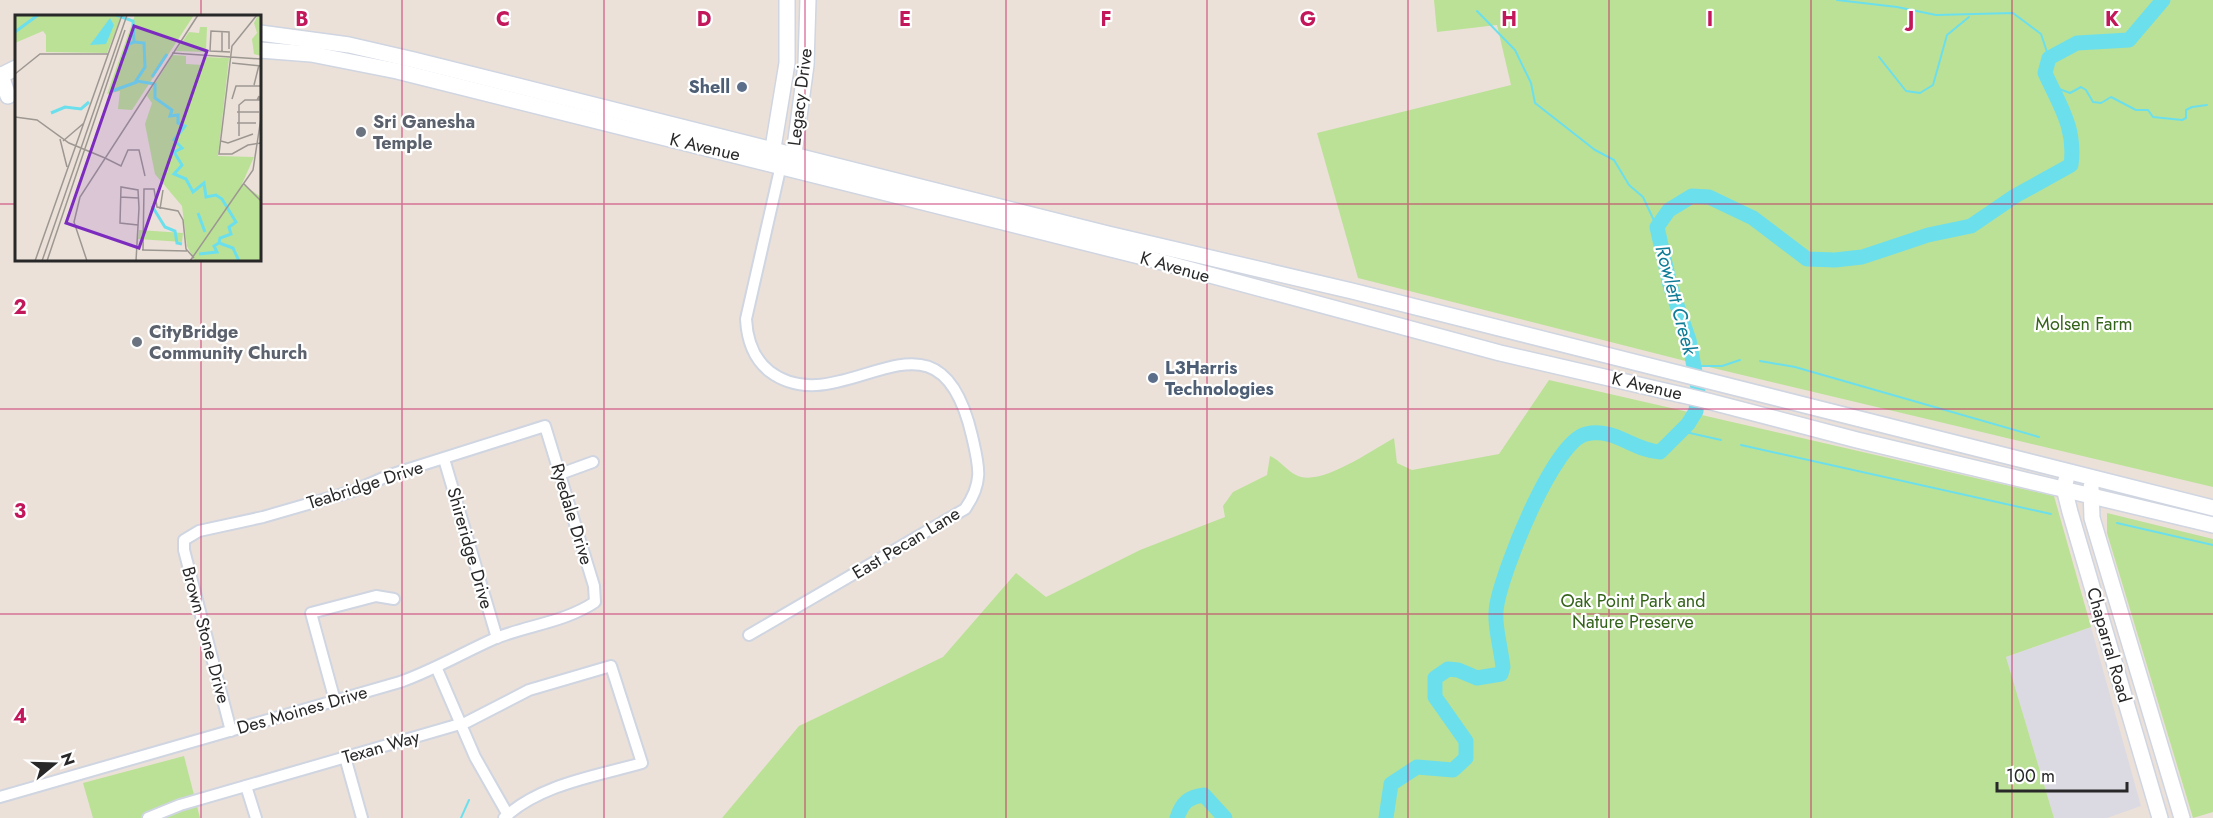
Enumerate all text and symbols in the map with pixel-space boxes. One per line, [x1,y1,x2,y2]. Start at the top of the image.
text: B [295,5,309,34]
text: C [496,5,510,34]
text: D [697,5,711,34]
text: E [899,5,911,34]
text: F [1100,5,1112,34]
text: G [1300,5,1316,34]
text: H [1501,5,1517,34]
text: I [1707,5,1713,34]
text: J [1904,5,1914,34]
text: K [2105,5,2119,34]
inset map [15,15,261,261]
street label: Legacy Drive [781,47,819,147]
place label: Shell [688,74,730,100]
marker: Shell [735,80,749,94]
place label: Sri Ganesha Temple [373,109,475,156]
marker: Sri Ganesha Temple [354,125,368,139]
street label: K Avenue [667,126,743,168]
water label: Rowlett Creek [1647,242,1705,359]
street label: K Avenue [1137,245,1213,289]
text: 2 [13,293,27,322]
park label: Molsen Farm [2035,311,2133,337]
place label: CityBridge Community Church [149,319,307,366]
marker: CityBridge Community Church [130,335,144,349]
place label: L3Harris Technologies [1165,355,1274,402]
street label: K Avenue [1609,365,1685,407]
marker: L3Harris Technologies [1146,371,1160,385]
street label: Teabridge Drive [304,454,426,516]
street label: Ryedale Drive [544,460,600,568]
street label: Shireridge Drive [440,484,500,612]
text: 3 [14,497,26,526]
street label: East Pecan Lane [847,501,965,585]
street label: Brown Stone Drive [175,564,237,706]
street label: Chaparral Road [2080,584,2138,706]
park label: Oak Point Park and Nature Preserve [1560,588,1706,635]
street label: Des Moines Drive [234,679,370,741]
text: 4 [13,702,27,731]
street label: Texan Way [339,724,423,770]
north arrow [24,734,84,794]
text: N [55,750,81,769]
scale bar [1997,755,2128,793]
text: 100 m [2006,763,2055,789]

